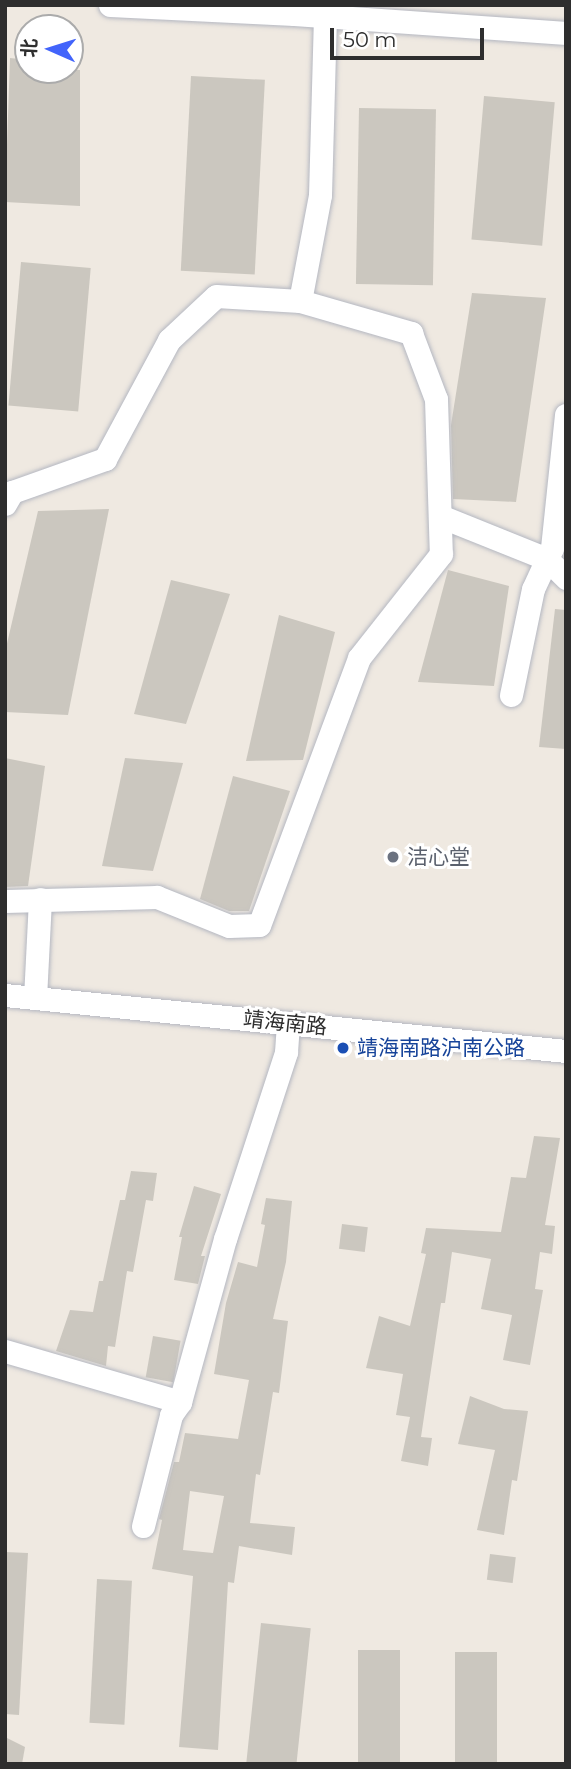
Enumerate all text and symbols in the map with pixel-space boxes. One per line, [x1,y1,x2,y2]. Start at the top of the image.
north arrow [14,14,84,84]
scale bar [333,14,487,58]
text: 50 m [343,27,397,52]
text: 北 [18,38,42,58]
place label: 洁心堂 [407,844,470,870]
marker: 洁心堂 [385,849,401,865]
street label: 靖海南路 [242,1006,328,1040]
place label: 靖海南路沪南公路 [357,1035,525,1061]
marker: 靖海南路沪南公路 [335,1040,351,1056]

